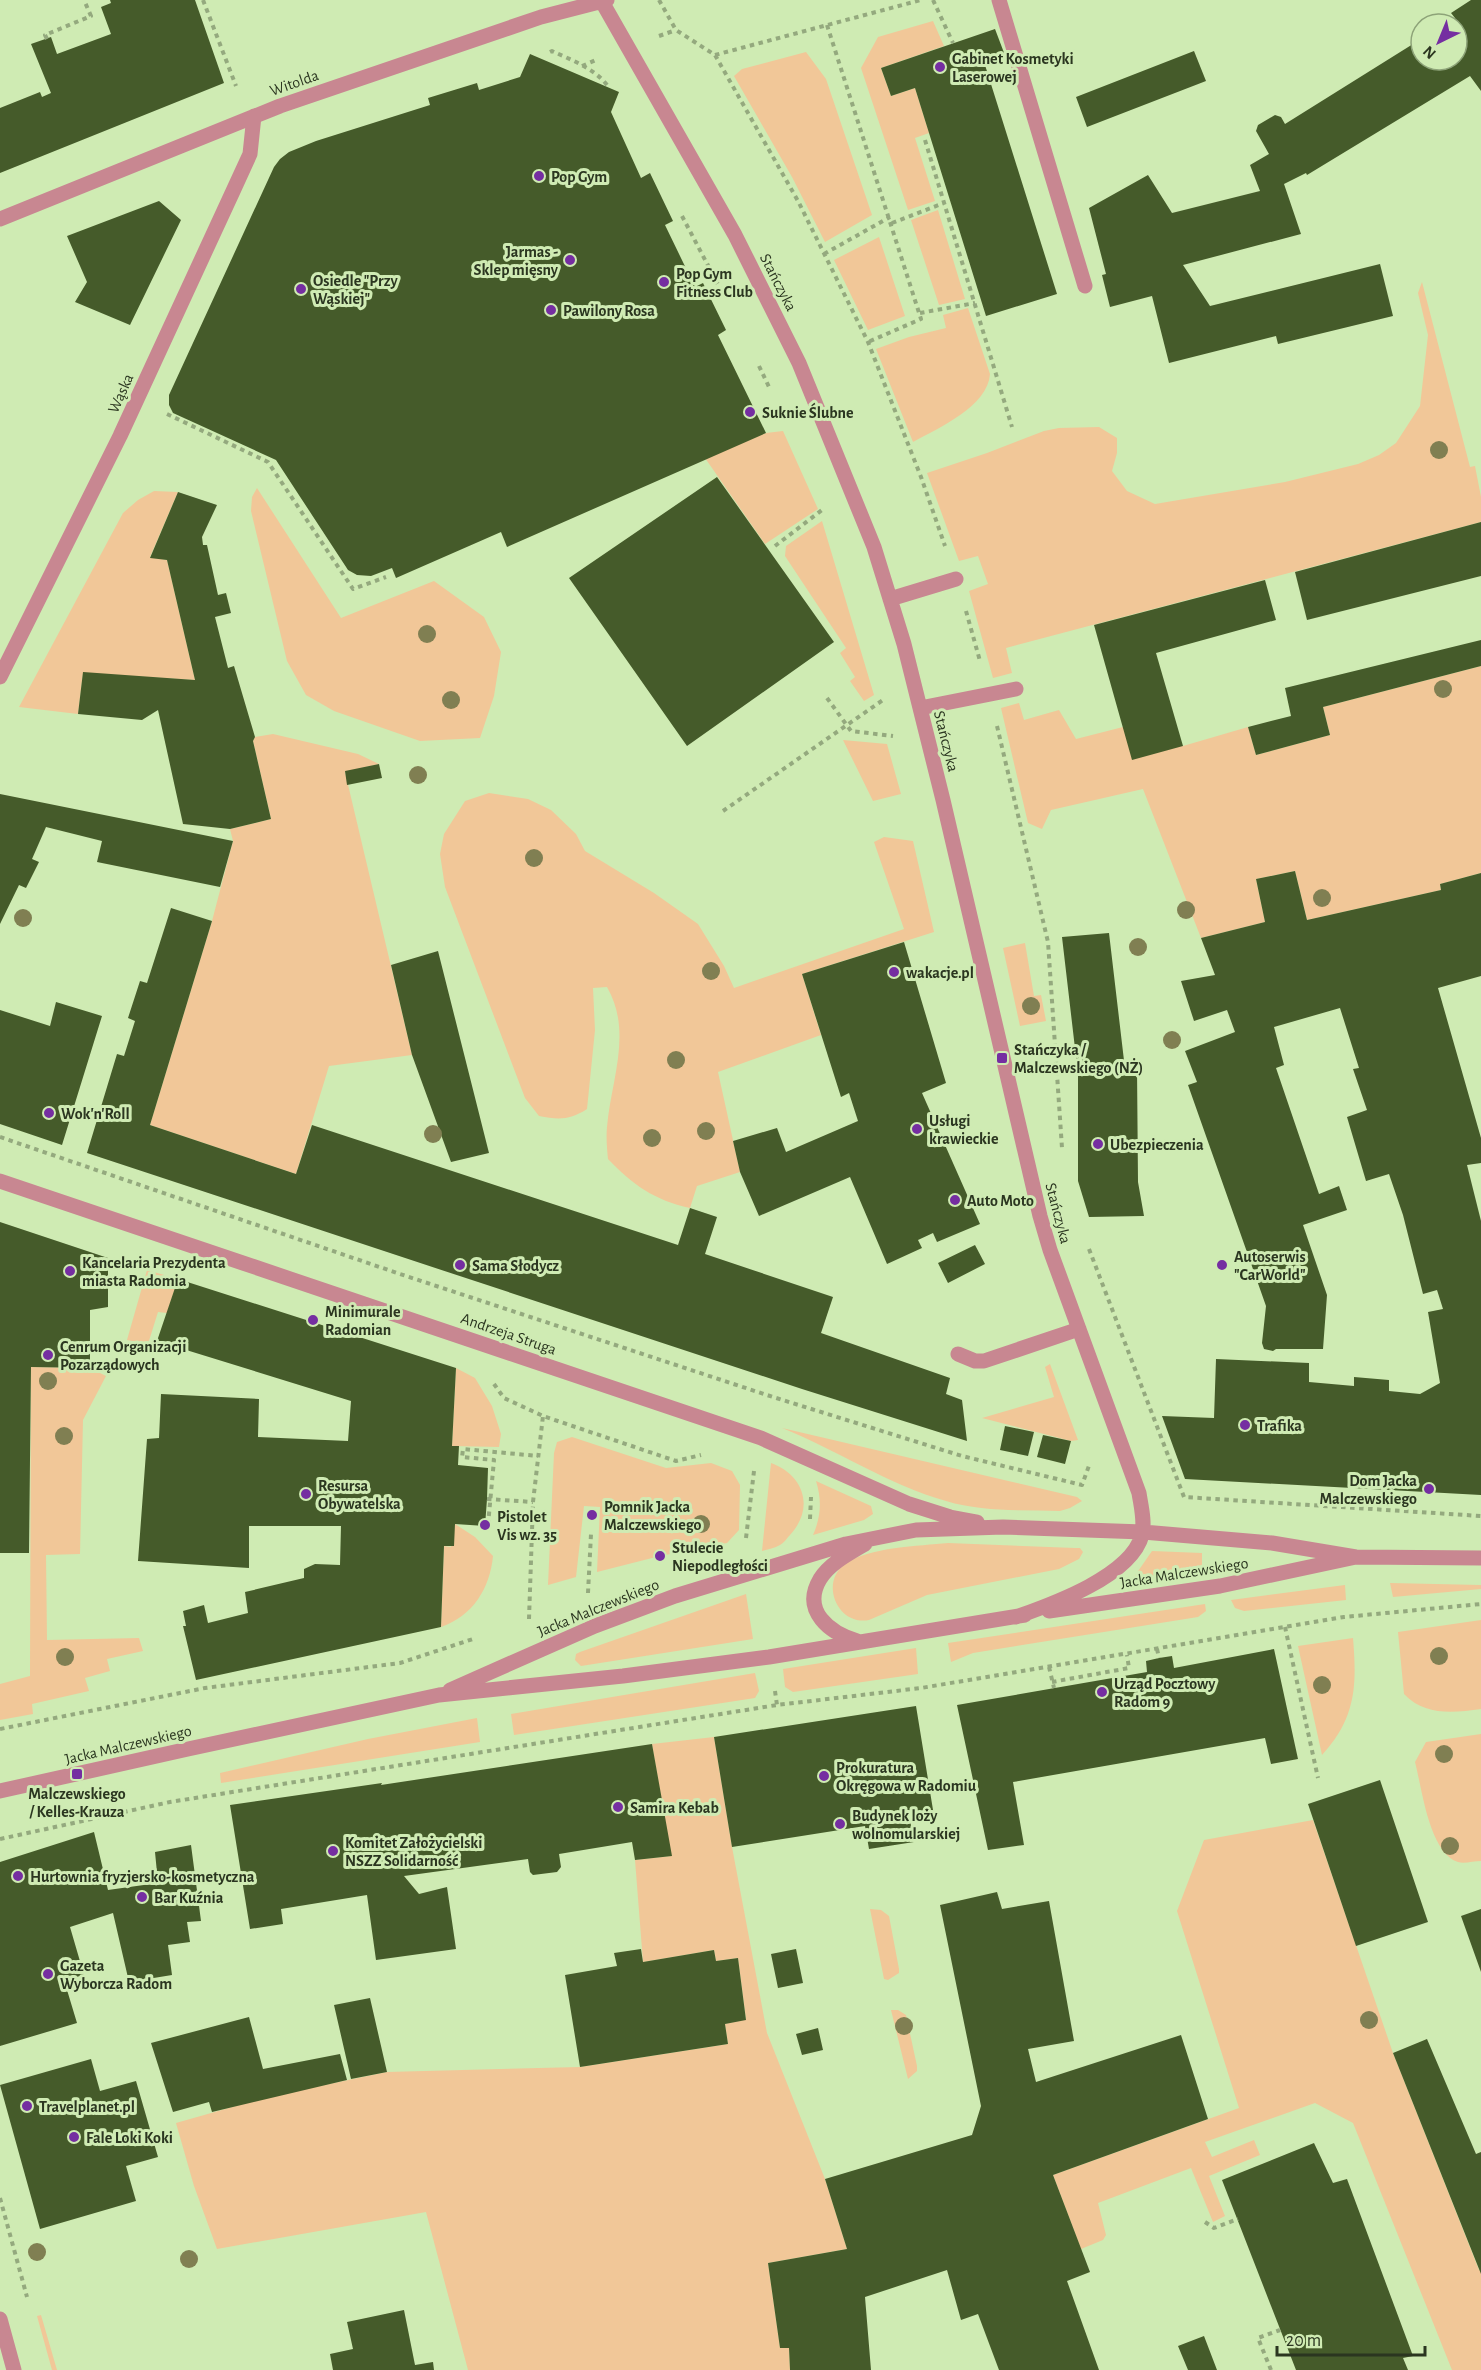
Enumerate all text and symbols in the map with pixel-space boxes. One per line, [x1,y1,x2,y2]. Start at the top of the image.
north arrow [1409,12,1469,72]
text: N [1420,43,1439,62]
place label: Gabinet Kosmetyki Laserowej [952,51,1074,86]
marker: Gabinet Kosmetyki Laserowej [933,60,947,74]
street label: Witolda [268,67,321,99]
marker: Pop Gym [532,169,546,183]
place label: Pop Gym [551,169,607,186]
place label: Jarmas - Sklep mięsny [474,244,559,279]
street label: Stańczyka [756,251,799,314]
marker: Jarmas - Sklep mięsny [563,253,577,267]
place label: Pop Gym Fitness Club [676,266,753,300]
place label: Osiedle "Przy Wąskiej" [313,273,398,308]
marker: Pop Gym Fitness Club [657,275,671,289]
marker: Osiedle "Przy Wąskiej" [294,282,308,296]
marker: Pawilony Rosa [544,303,558,317]
place label: Pawilony Rosa [563,303,655,320]
street label: Wąska [105,371,137,415]
place label: Suknie Ślubne [762,402,854,421]
marker: Suknie Ślubne [743,405,757,419]
street label: Stańczyka [930,709,961,774]
marker: wakacje.pl [887,965,901,979]
place label: wakacje.pl [906,965,974,982]
place label: Stańczyka / Malczewskiego (NŻ) [1014,1042,1143,1076]
marker: Stańczyka / Malczewskiego (NŻ) [995,1051,1009,1065]
marker: Wok'n'Roll [42,1106,56,1120]
place label: Wok'n'Roll [61,1106,130,1122]
place label: Usługi krawieckie [929,1113,999,1147]
marker: Usługi krawieckie [910,1122,924,1136]
marker: Ubezpieczenia [1091,1137,1105,1151]
place label: Ubezpieczenia [1110,1137,1204,1153]
street label: Stańczyka [1041,1181,1074,1246]
marker: Auto Moto [948,1193,962,1207]
place label: Auto Moto [967,1193,1034,1209]
place label: Autoserwis "CarWorld" [1234,1249,1306,1283]
place label: Kancelaria Prezydenta miasta Radomia [82,1255,226,1289]
marker: Sama Słodycz [453,1258,467,1272]
place label: Sama Słodycz [472,1258,559,1275]
marker: Autoserwis "CarWorld" [1215,1258,1229,1272]
marker: Kancelaria Prezydenta miasta Radomia [63,1264,77,1278]
place label: Minimurale Radomian [325,1304,401,1338]
street label: Andrzeja Struga [459,1310,558,1359]
marker: Minimurale Radomian [306,1313,320,1327]
place label: Cenrum Organizacji Pozarządowych [60,1339,186,1374]
marker: Cenrum Organizacji Pozarządowych [41,1348,55,1362]
marker: Trafika [1238,1418,1252,1432]
place label: Trafika [1257,1418,1302,1434]
place label: Dom Jacka Malczewskiego [1319,1473,1417,1507]
place label: Resursa Obywatelska [318,1478,401,1513]
marker: Dom Jacka Malczewskiego [1422,1482,1436,1496]
marker: Resursa Obywatelska [299,1487,313,1501]
place label: Pomnik Jacka Malczewskiego [604,1499,702,1533]
marker: Pomnik Jacka Malczewskiego [585,1508,599,1522]
place label: Pistolet Vis wz. 35 [497,1509,557,1543]
marker: Pistolet Vis wz. 35 [478,1518,492,1532]
place label: Stulecie Niepodległości [672,1540,768,1574]
marker: Stulecie Niepodległości [653,1549,667,1563]
street label: Jacka Malczewskiego [1119,1555,1250,1591]
street label: Jacka Malczewskiego [535,1576,662,1640]
place label: Urząd Pocztowy Radom 9 [1114,1676,1216,1710]
marker: Urząd Pocztowy Radom 9 [1095,1685,1109,1699]
street label: Jacka Malczewskiego [63,1723,193,1767]
place label: Prokuratura Okręgowa w Radomiu [836,1760,977,1794]
marker: Malczewskiego / Kelles-Krauza [70,1767,84,1781]
marker: Prokuratura Okręgowa w Radomiu [817,1769,831,1783]
place label: Malczewskiego / Kelles-Krauza [28,1786,126,1820]
marker: Samira Kebab [611,1800,625,1814]
place label: Samira Kebab [630,1800,719,1816]
place label: Budynek loży wolnomularskiej [852,1808,960,1843]
marker: Budynek loży wolnomularskiej [833,1817,847,1831]
place label: Komitet Założycielski NSZZ Solidarność [345,1835,482,1869]
marker: Komitet Założycielski NSZZ Solidarność [326,1844,340,1858]
marker: Hurtownia fryzjersko-kosmetyczna [11,1869,25,1883]
place label: Hurtownia fryzjersko-kosmetyczna [30,1869,255,1886]
marker: Bar Kuźnia [135,1890,149,1904]
place label: Bar Kuźnia [154,1890,224,1906]
place label: Gazeta Wyborcza Radom [60,1958,172,1993]
marker: Gazeta Wyborcza Radom [41,1967,55,1981]
marker: Travelplanet.pl [20,2099,34,2113]
place label: Travelplanet.pl [39,2099,135,2115]
marker: Fale Loki Koki [67,2130,81,2144]
place label: Fale Loki Koki [86,2130,173,2146]
scale bar [1277,2319,1426,2357]
text: 20 m [1286,2332,1321,2350]

